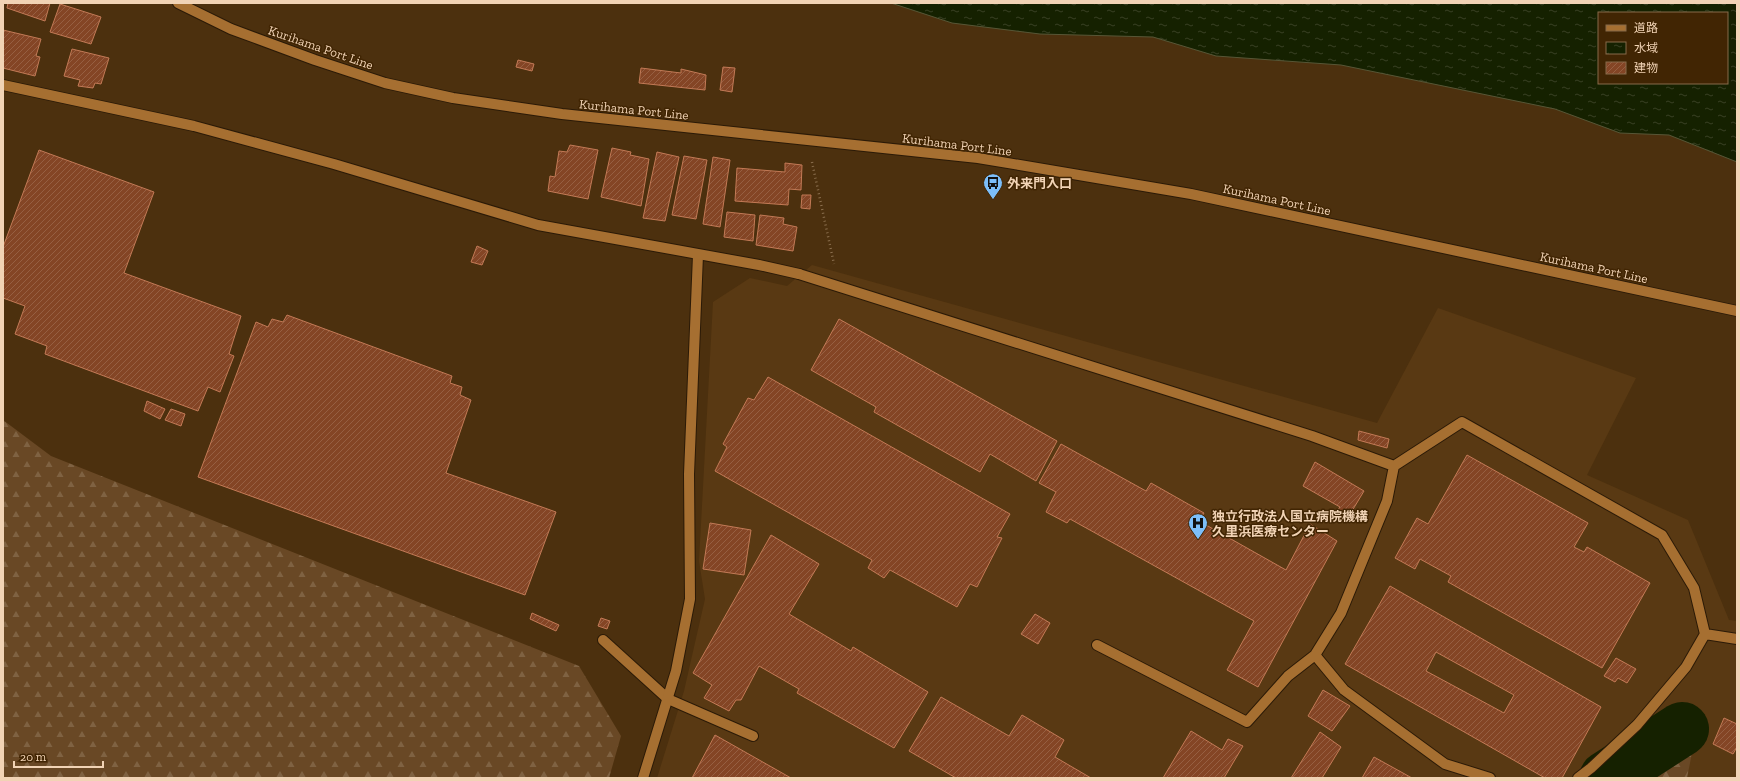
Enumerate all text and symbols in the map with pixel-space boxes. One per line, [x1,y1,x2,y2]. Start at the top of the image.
legend [1598,12,1728,84]
text: 道路 [1634,21,1658,35]
street label: Kurihama Port Line [266,22,375,72]
text: 水域 [1634,41,1658,55]
text: 建物 [1634,61,1658,75]
street label: Kurihama Port Line [578,96,689,123]
street label: Kurihama Port Line [901,130,1012,159]
bus stop icon: 外来門入口 [982,172,1004,200]
place label: 外来門入口 [1007,176,1072,191]
street label: Kurihama Port Line [1222,181,1332,218]
street label: Kurihama Port Line [1539,249,1649,286]
place label: 独立行政法人国立病院機構 久里浜医療センター [1212,509,1368,539]
hospital icon: 独立行政法人国立病院機構 久里浜医療センター [1187,512,1209,540]
scale bar [14,743,103,769]
text: 20 m [20,750,47,764]

